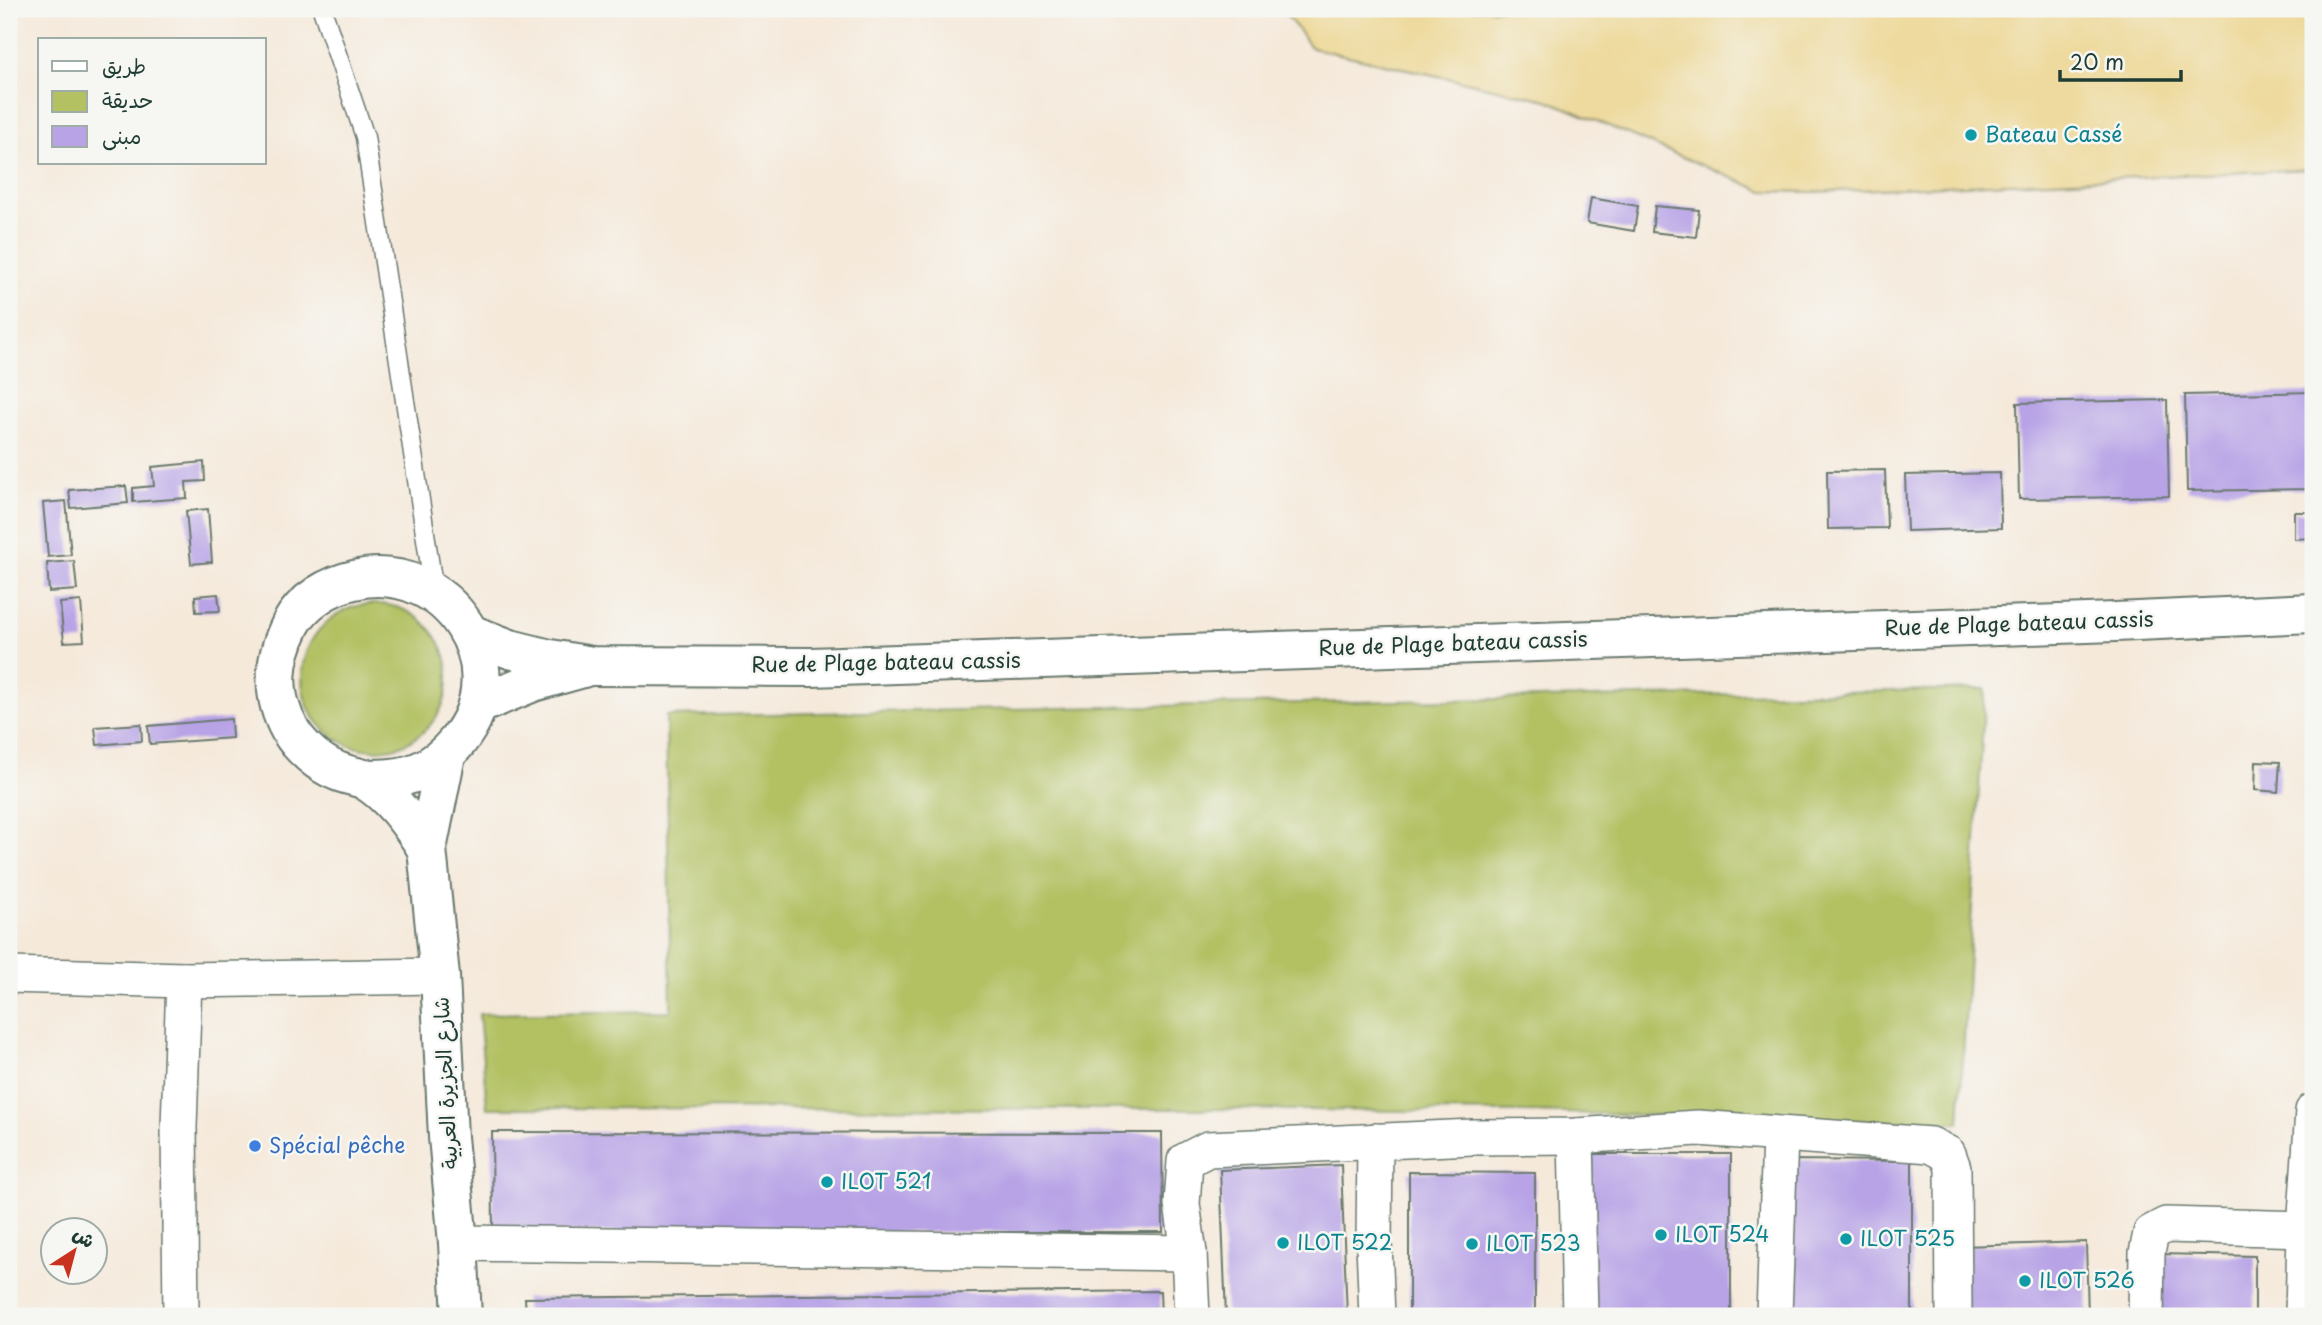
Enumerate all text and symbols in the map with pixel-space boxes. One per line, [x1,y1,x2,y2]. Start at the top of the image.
legend [38,38,266,164]
scale bar [2060,38,2180,82]
text: 20 m [2070,45,2124,77]
text: طريق [102,49,146,81]
text: حديقة [102,83,153,115]
place label: Bateau Cassé [1985,117,2122,149]
text: مبنى [102,119,141,151]
marker: Bateau Cassé [1963,127,1979,143]
street label: Rue de Plage bateau cassis [1884,601,2154,643]
street label: Rue de Plage bateau cassis [1318,621,1588,663]
street label: Rue de Plage bateau cassis [751,643,1021,679]
street label: شارع الجزيرة العربية [424,996,465,1170]
place label: Spécial pêche [269,1128,405,1160]
marker: Spécial pêche [247,1138,263,1154]
place label: ILOT 521 [841,1164,931,1196]
marker: ILOT 521 [819,1174,835,1190]
north arrow [38,1216,108,1286]
place label: ILOT 524 [1675,1217,1769,1249]
text: ش [68,1219,101,1254]
place label: ILOT 525 [1860,1221,1955,1253]
place label: ILOT 522 [1297,1225,1392,1257]
place label: ILOT 523 [1486,1226,1581,1258]
marker: ILOT 524 [1653,1227,1669,1243]
marker: ILOT 525 [1838,1231,1854,1247]
marker: ILOT 522 [1275,1235,1291,1251]
marker: ILOT 523 [1464,1236,1480,1252]
place label: ILOT 526 [2039,1263,2135,1295]
marker: ILOT 526 [2017,1273,2033,1289]

